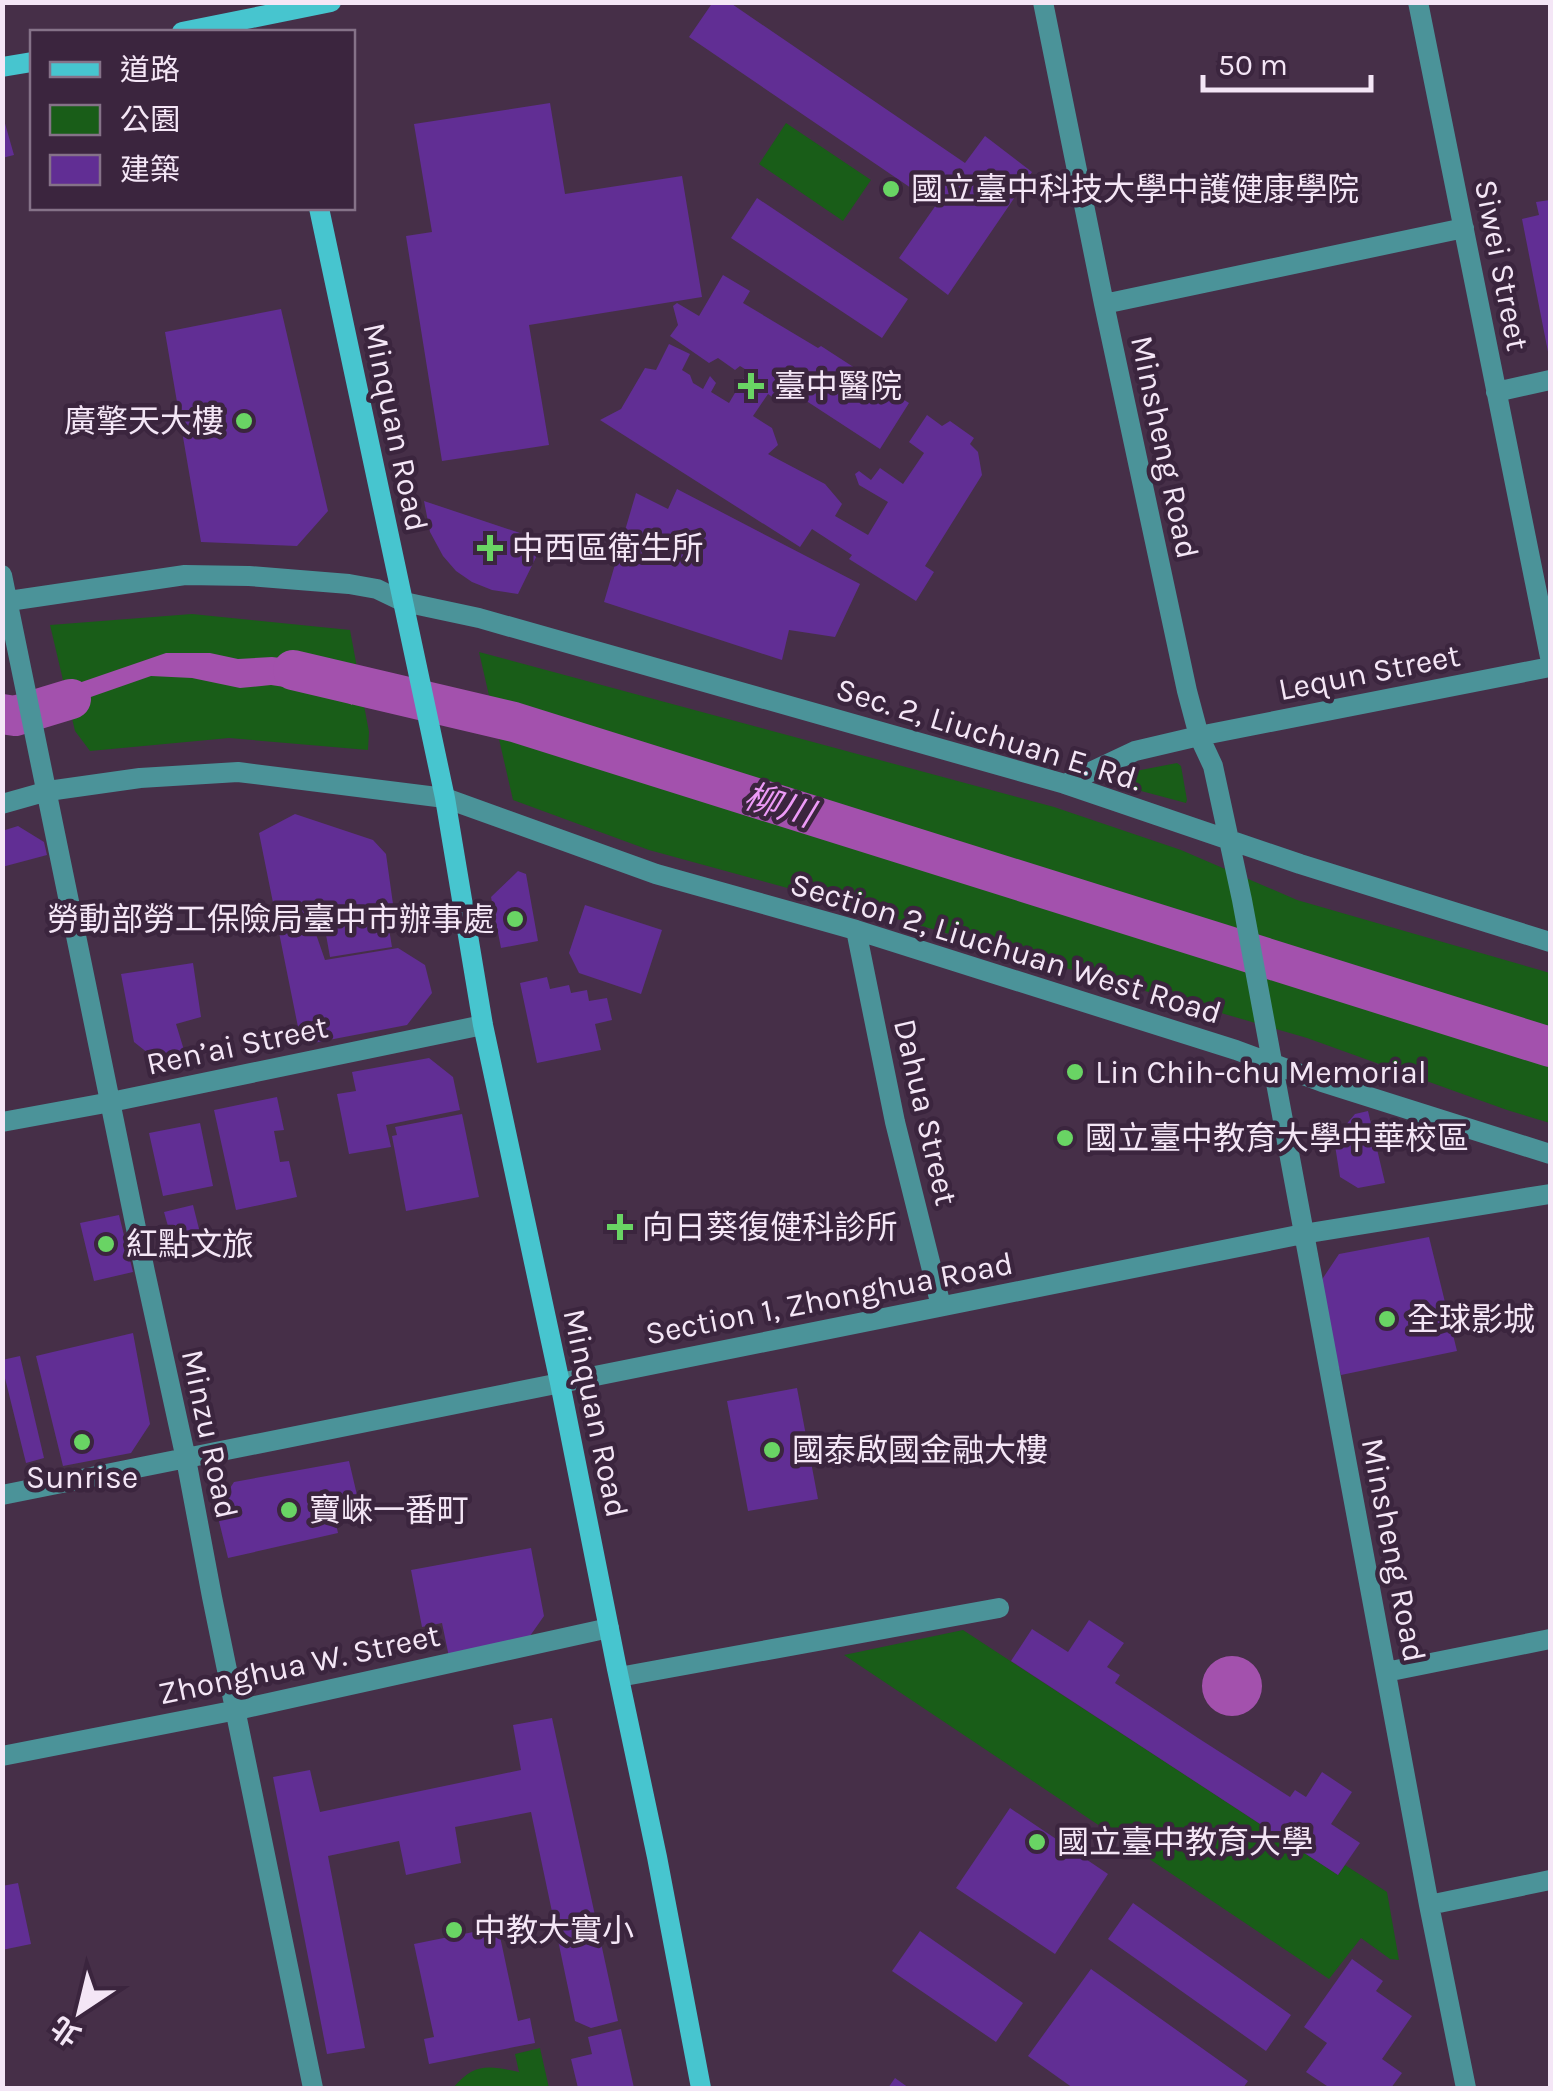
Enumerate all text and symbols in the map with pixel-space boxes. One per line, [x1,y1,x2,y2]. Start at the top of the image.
legend [30,30,355,210]
scale bar [1203,30,1370,92]
text: 50 m [1218,47,1288,83]
text: 道路 [120,52,180,88]
text: 公園 [120,102,180,138]
text: 建築 [120,152,180,188]
place label: 國立臺中科技大學中護健康學院 [911,171,1359,208]
street label: Siwei Street [1467,176,1536,354]
marker: 國立臺中科技大學中護健康學院 [880,178,902,200]
street label: Minquan Road [355,319,436,535]
street label: Minsheng Road [1123,332,1206,562]
place label: 臺中醫院 [774,368,902,405]
marker: 臺中醫院 [738,373,764,399]
place label: 廣擎天大樓 [64,403,224,440]
marker: 廣擎天大樓 [233,410,255,432]
place label: 中西區衛生所 [512,530,704,567]
marker: 中西區衛生所 [477,535,503,561]
street label: Lequn Street [1275,637,1463,708]
street label: Sec. 2, Liuchuan E. Rd. [832,670,1146,799]
water label: 柳川 [739,776,822,836]
street label: Section 2, Liuchuan West Road [786,865,1226,1032]
place label: 勞動部勞工保險局臺中市辦事處 [47,901,495,938]
marker: 勞動部勞工保險局臺中市辦事處 [504,908,526,930]
street label: Ren’ai Street [143,1008,331,1083]
street label: Dahua Street [886,1015,965,1209]
place label: Lin Chih-chu Memorial [1095,1054,1427,1091]
marker: Lin Chih-chu Memorial [1064,1061,1086,1083]
place label: 國立臺中教育大學中華校區 [1085,1120,1469,1157]
marker: 國立臺中教育大學中華校區 [1054,1127,1076,1149]
place label: 向日葵復健科診所 [642,1209,898,1246]
marker: 向日葵復健科診所 [607,1214,633,1240]
place label: 紅點文旅 [126,1226,254,1263]
marker: 紅點文旅 [95,1233,117,1255]
street label: Section 1, Zhonghua Road [642,1245,1016,1352]
place label: 全球影城 [1407,1301,1535,1338]
street label: Minquan Road [555,1305,636,1521]
marker: 全球影城 [1376,1308,1398,1330]
street label: Minzu Road [174,1346,245,1522]
marker: Sunrise [71,1431,93,1453]
place label: 國泰啟國金融大樓 [792,1432,1048,1469]
street label: Minsheng Road [1354,1435,1433,1665]
marker: 國泰啟國金融大樓 [761,1439,783,1461]
place label: Sunrise [26,1459,138,1496]
place label: 寶崍一番町 [309,1492,469,1529]
marker: 寶崍一番町 [278,1499,300,1521]
street label: Zhonghua W. Street [155,1617,443,1712]
place label: 國立臺中教育大學 [1057,1824,1313,1861]
marker: 國立臺中教育大學 [1026,1831,1048,1853]
place label: 中教大實小 [474,1912,634,1949]
marker: 中教大實小 [443,1919,465,1941]
north arrow [30,1961,130,2061]
text: 北 [45,2010,87,2053]

